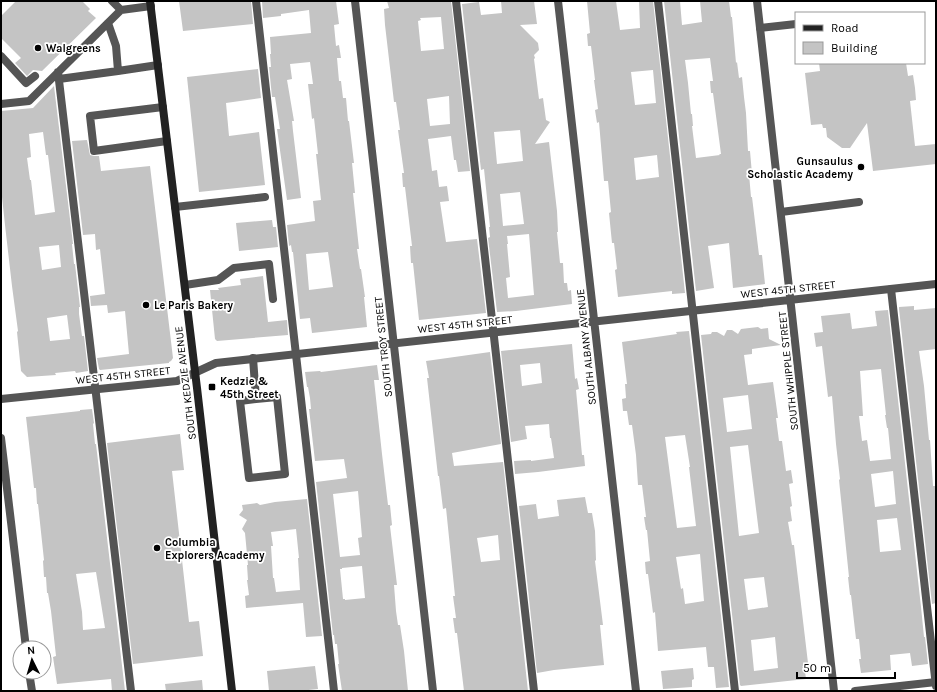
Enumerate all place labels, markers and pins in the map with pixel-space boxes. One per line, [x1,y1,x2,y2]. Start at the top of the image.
place label: Walgreens [46,42,101,55]
marker: Walgreens [33,43,43,53]
place label: Gunsaulus Scholastic Academy [747,155,853,181]
marker: Gunsaulus Scholastic Academy [856,162,866,172]
place label: Le Paris Bakery [154,299,234,312]
marker: Le Paris Bakery [141,300,151,310]
place label: Kedzie & 45th Street [220,375,279,401]
marker: Kedzie & 45th Street [207,382,217,392]
place label: Columbia Explorers Academy [165,536,265,562]
marker: Columbia Explorers Academy [152,543,162,553]

